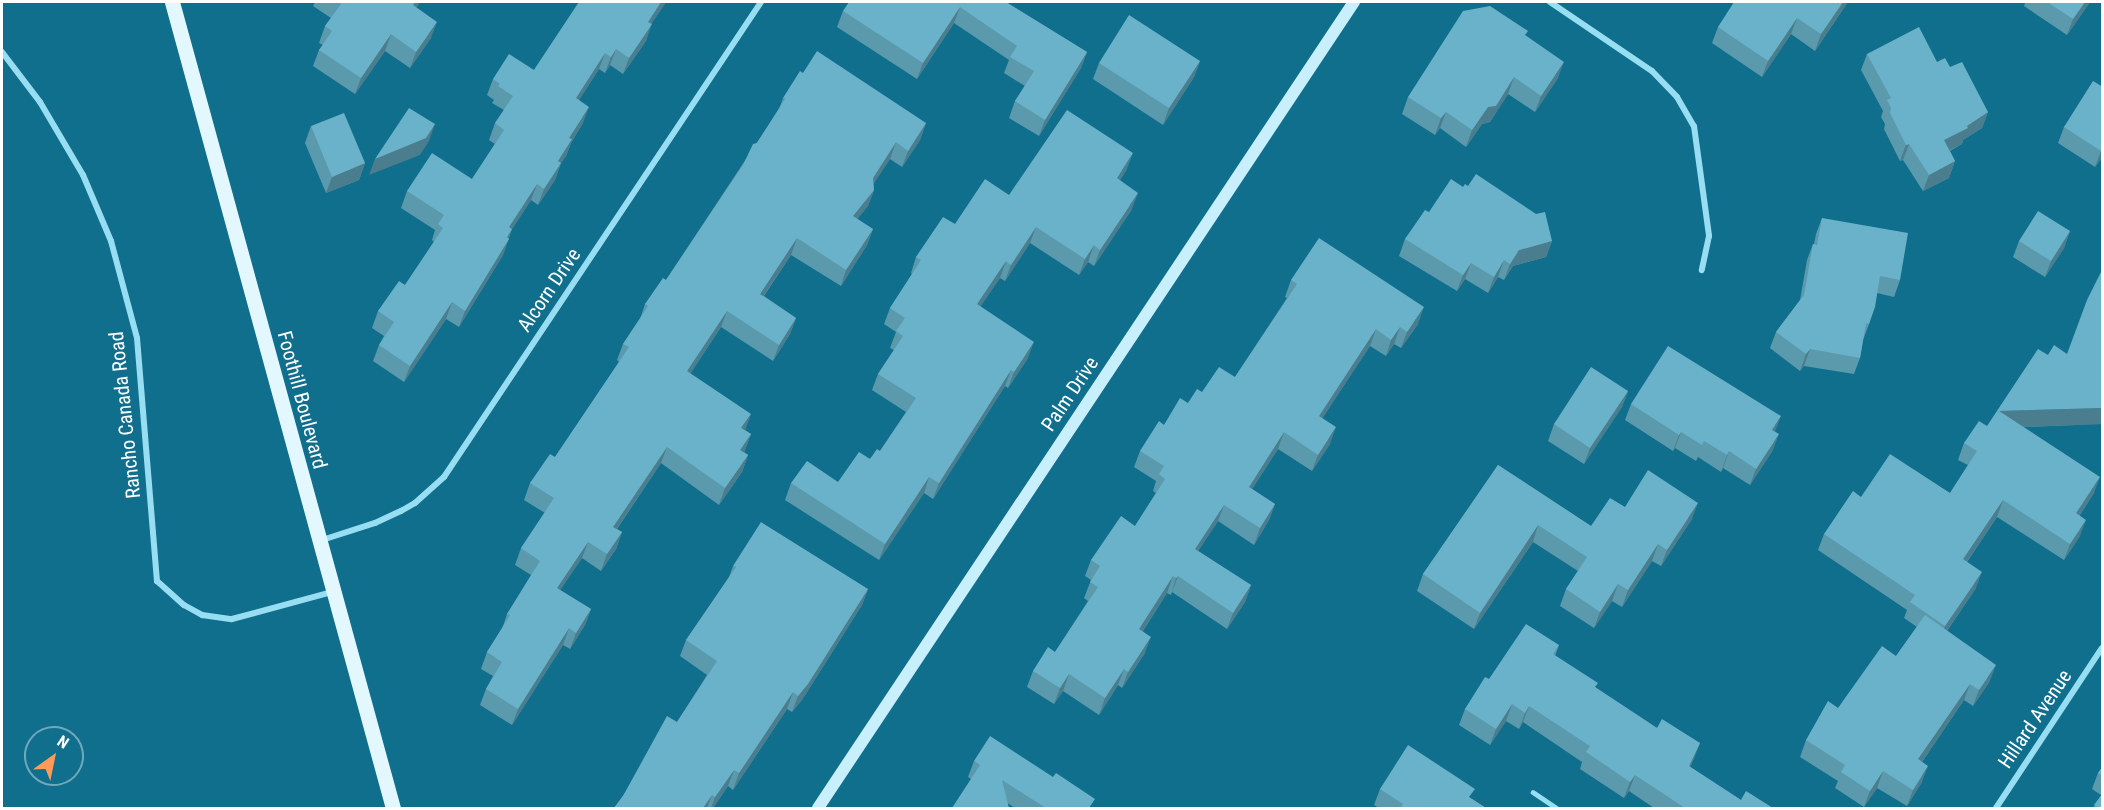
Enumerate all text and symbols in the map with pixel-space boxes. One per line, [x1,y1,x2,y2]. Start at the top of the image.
street label: Alcorn Drive [512,244,586,336]
street label: Foothill Boulevard [272,328,332,472]
street label: Rancho Canada Road [104,330,146,500]
street label: Palm Drive [1036,352,1104,436]
street label: Hillard Avenue [1993,665,2077,773]
north arrow [24,726,84,786]
text: N [54,732,72,753]

